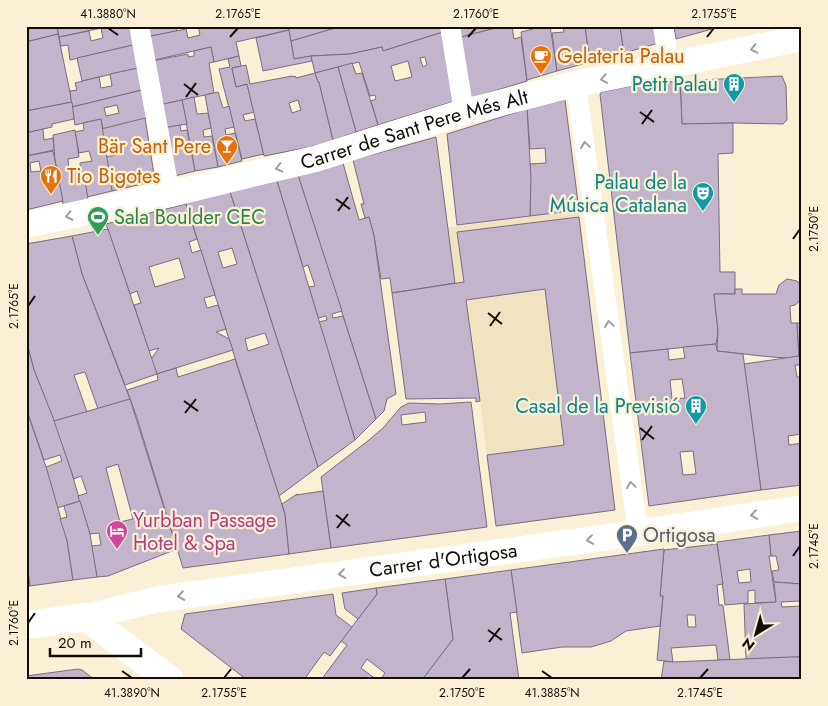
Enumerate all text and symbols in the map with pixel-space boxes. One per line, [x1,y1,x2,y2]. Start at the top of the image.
text: 41.3880°N [80,5,136,23]
text: 2.1765°E [215,5,261,23]
text: 2.1760°E [453,5,499,23]
text: 2.1755°E [691,5,737,23]
place label: Gelateria Palau [557,42,685,71]
one-way arrow [750,43,759,53]
cafe icon: Gelateria Palau [529,44,553,75]
place label: Petit Palau [632,70,718,99]
building icon: Petit Palau [722,72,746,103]
one-way arrow [599,73,608,84]
street label: Carrer de Sant Pere Més Alt [297,82,531,177]
place label: Bär Sant Pere [98,132,211,161]
bar icon: Bär Sant Pere [215,134,239,165]
one-way arrow [580,141,590,150]
place label: Tio Bigotes [67,162,160,191]
one-way arrow [274,162,283,173]
restaurant icon: Tio Bigotes [39,164,63,195]
place label: Palau de la Música Catalana [550,168,687,220]
theatre icon: Palau de la Música Catalana [691,181,715,212]
place label: Sala Boulder CEC [114,203,265,232]
sports icon: Sala Boulder CEC [86,205,110,236]
text: 2.1750°E [805,206,823,252]
one-way arrow [65,210,73,220]
text: 2.1765°E [5,283,23,329]
one-way arrow [604,319,615,327]
place label: Casal de la Previsió [515,392,680,421]
building icon: Casal de la Previsió [684,394,708,425]
one-way arrow [627,480,637,489]
place label: Yurbban Passage Hotel & Spa [133,506,276,558]
one-way arrow [749,510,758,520]
hotel icon: Yurbban Passage Hotel & Spa [105,519,129,550]
place label: Ortigosa [643,521,716,550]
parking icon: Ortigosa [615,523,639,554]
text: 2.1745°E [805,523,823,569]
one-way arrow [585,534,593,545]
street label: Carrer d'Ortigosa [367,536,519,585]
one-way arrow [338,568,346,579]
one-way arrow [177,590,185,600]
text: 2.1760°E [5,600,23,646]
north arrow [730,608,780,658]
scale bar [50,626,141,658]
text: 20 m [58,632,92,654]
text: N [738,633,759,656]
text: 41.3890°N [104,684,160,702]
text: 2.1755°E [201,684,247,702]
text: 2.1750°E [439,684,485,702]
text: 41.3885°N [524,684,580,702]
text: 2.1745°E [677,684,723,702]

